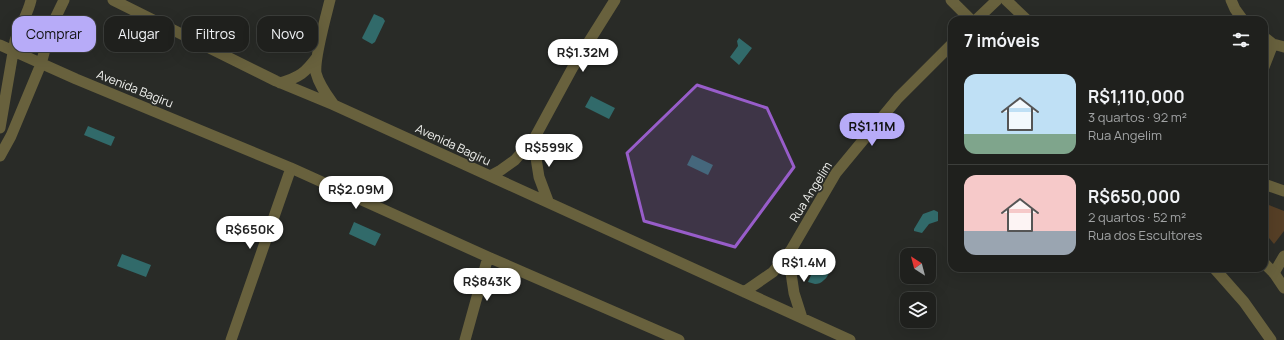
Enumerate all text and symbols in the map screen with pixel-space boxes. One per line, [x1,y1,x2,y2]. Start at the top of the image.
chip: Comprar [12,16,96,52]
chip: Alugar [104,16,174,52]
chip: Filtros [182,16,249,52]
chip: Novo [257,16,318,52]
text: 7 imóveis [964,29,1040,52]
icon: filters [1230,29,1252,51]
pin: R$1.32M [546,39,620,73]
text: R$1.32M [557,43,609,61]
street label: Avenida Bagiru [94,65,176,112]
text: R$1,110,000 [1088,85,1185,108]
icon: home [996,90,1044,138]
text: 3 quartos · 92 m² [1088,108,1187,126]
pin: R$1.11M [835,113,909,147]
text: R$1.11M [849,117,895,135]
street label: Avenida Bagiru [413,120,494,169]
text: Rua Angelim [1088,126,1162,144]
pin: R$599K [516,134,582,168]
text: R$599K [525,138,573,156]
street label: Rua Angelim [785,158,836,225]
pin: R$2.09M [319,176,393,210]
text: R$2.09M [328,180,384,198]
text: R$650,000 [1088,185,1180,208]
icon: home [996,191,1044,239]
text: 2 quartos · 52 m² [1088,208,1186,226]
pin: R$650K [217,216,283,250]
text: R$650K [225,220,275,238]
text: Rua dos Escultores [1088,226,1202,244]
north arrow [900,248,936,284]
map controls [900,248,936,328]
pin: R$1.4M [771,249,837,283]
text: R$1.4M [782,253,826,271]
pin: R$843K [454,268,520,302]
text: R$843K [463,272,511,290]
button: layers [900,292,936,328]

